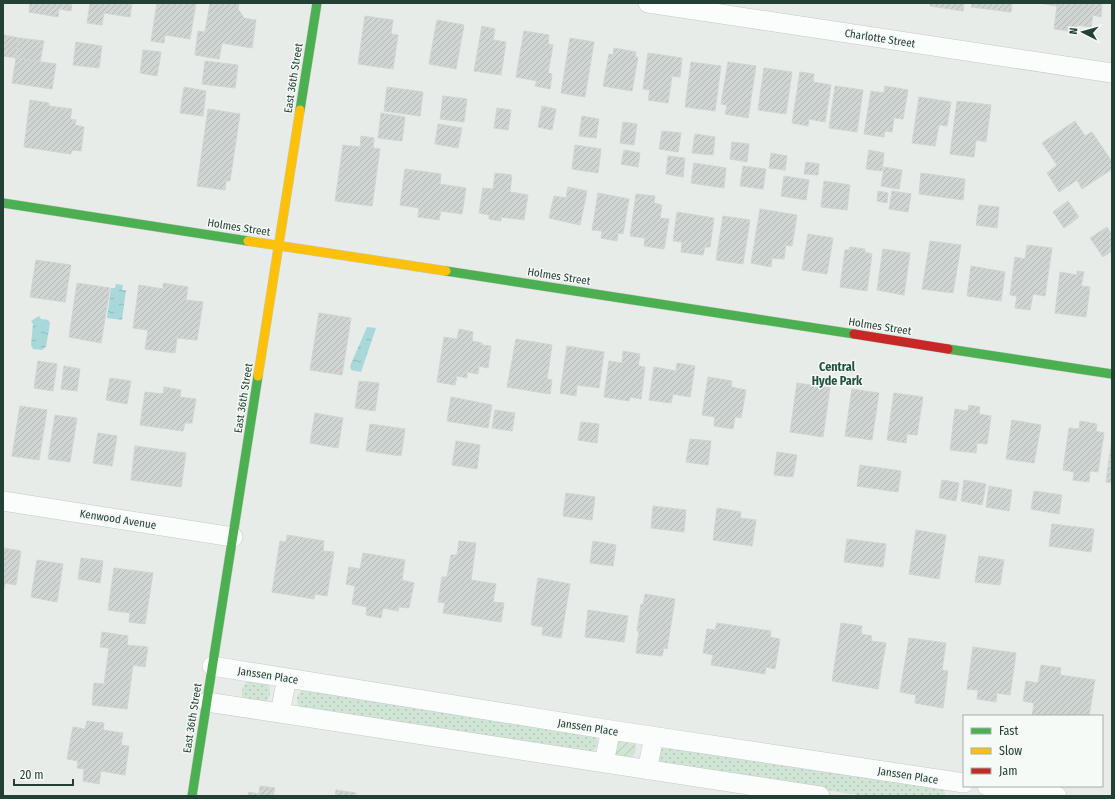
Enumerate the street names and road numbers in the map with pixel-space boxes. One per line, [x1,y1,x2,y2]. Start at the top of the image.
street label: Charlotte Street [844,27,917,51]
street label: East 36th Street [282,42,306,114]
street label: Holmes Street [206,216,272,239]
street label: Holmes Street [526,265,592,288]
street label: Holmes Street [847,315,913,338]
street label: East 36th Street [232,362,256,434]
street label: Kenwood Avenue [79,507,157,532]
street label: Janssen Place [237,664,299,687]
street label: East 36th Street [181,682,205,754]
street label: Janssen Place [557,716,619,739]
street label: Janssen Place [877,764,939,787]

